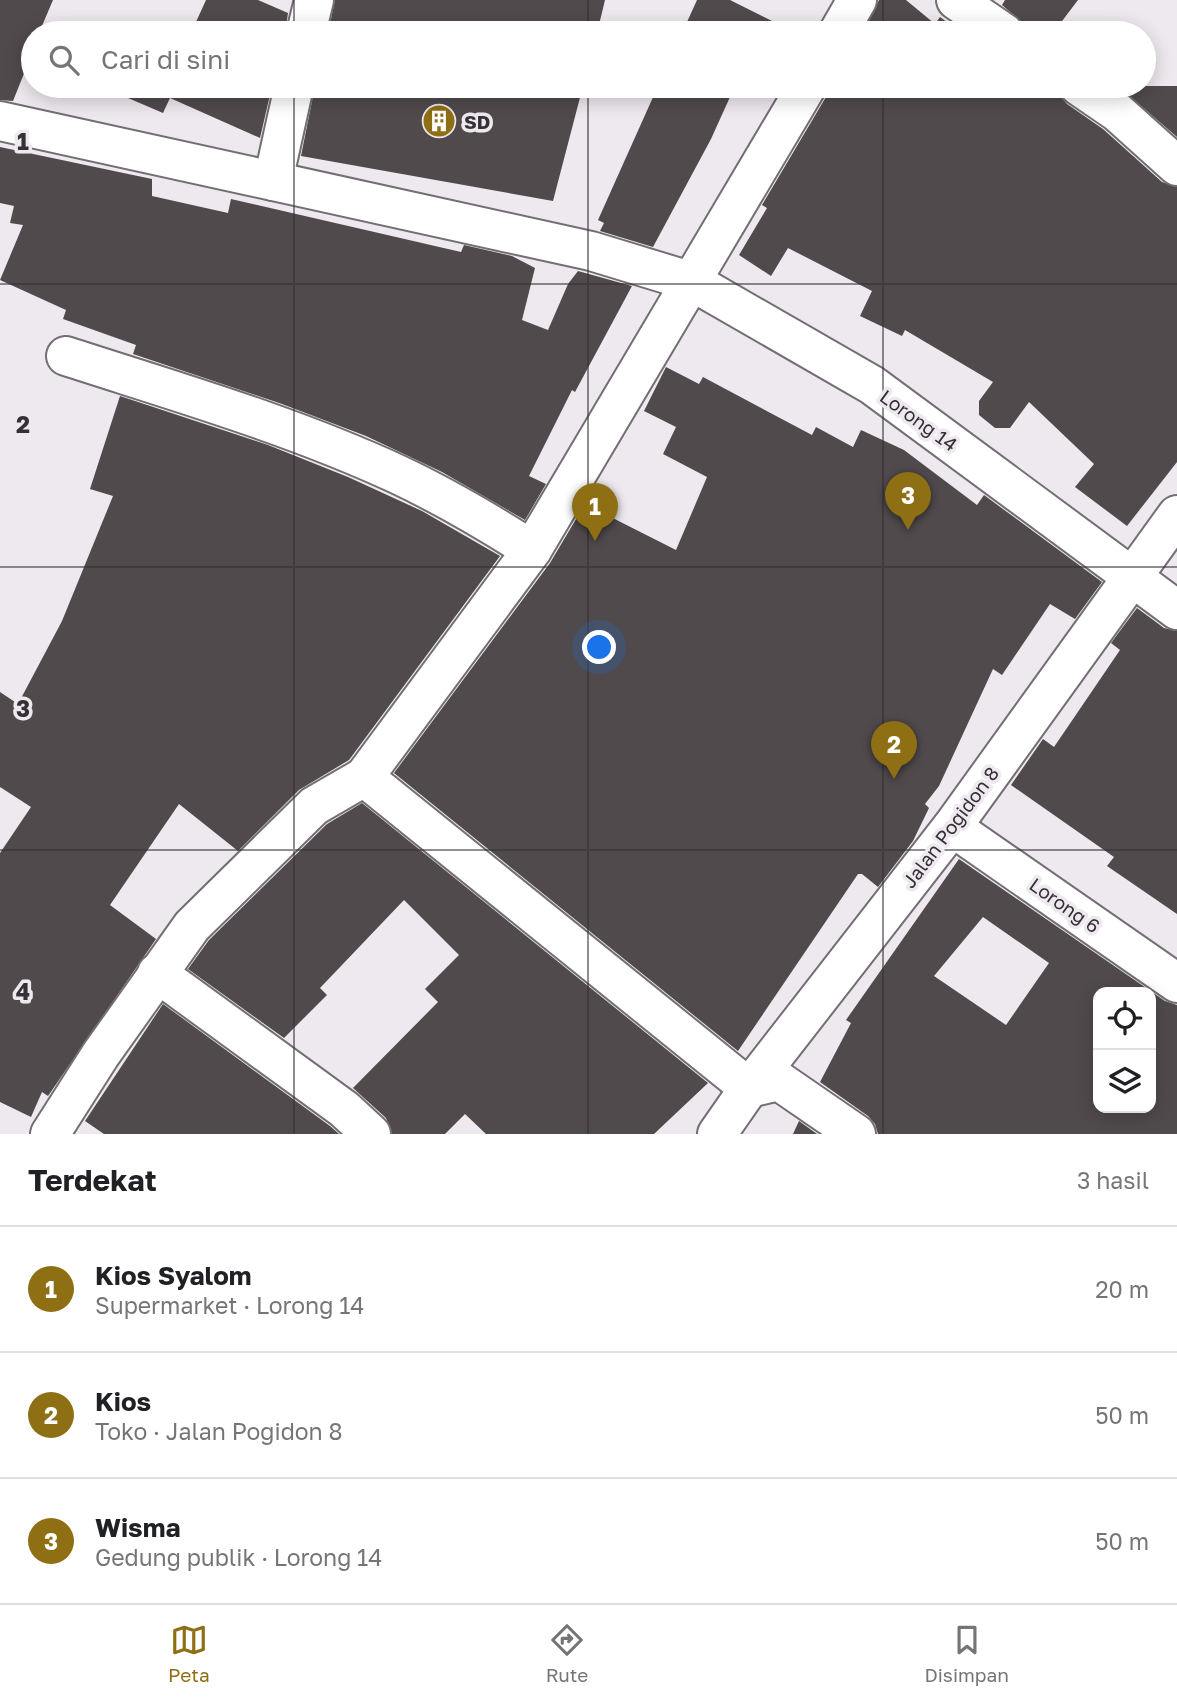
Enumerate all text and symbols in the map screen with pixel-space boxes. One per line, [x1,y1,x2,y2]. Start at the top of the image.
search box [21,21,1156,98]
icon: search [45,41,83,79]
text: Cari di sini [101,44,230,75]
building icon: SD [420,102,458,140]
place label: SD [464,110,490,133]
text: 1 [17,127,29,155]
street label: Lorong 14 [876,384,962,456]
text: 2 [16,410,30,438]
pin: 3 [885,472,931,530]
pin: 1 [572,483,618,541]
your location [582,630,616,664]
text: 3 [16,694,30,722]
pin: 2 [871,721,917,779]
street label: Jalan Pogidon 8 [897,762,1003,892]
street label: Lorong 6 [1026,873,1104,937]
text: 4 [16,977,30,1005]
map controls [1093,987,1156,1113]
button: locate [1093,987,1156,1050]
button: layers [1093,1050,1156,1113]
text: Terdekat [28,1162,157,1198]
text: 3 hasil [1077,1166,1149,1194]
text: Kios Syalom [95,1260,252,1291]
text: 1 [45,1275,57,1303]
text: 20 m [1095,1275,1149,1303]
text: Supermarket · Lorong 14 [95,1291,364,1319]
text: Kios [95,1386,151,1417]
text: 2 [44,1401,58,1429]
text: 50 m [1095,1401,1149,1429]
text: Toko · Jalan Pogidon 8 [95,1417,343,1445]
text: Wisma [95,1512,181,1543]
text: 3 [44,1527,58,1555]
text: 50 m [1095,1527,1149,1555]
text: Gedung publik · Lorong 14 [95,1543,382,1571]
tab: Peta [168,1621,210,1686]
tab: Rute [546,1621,588,1686]
tab: Disimpan [924,1621,1009,1686]

